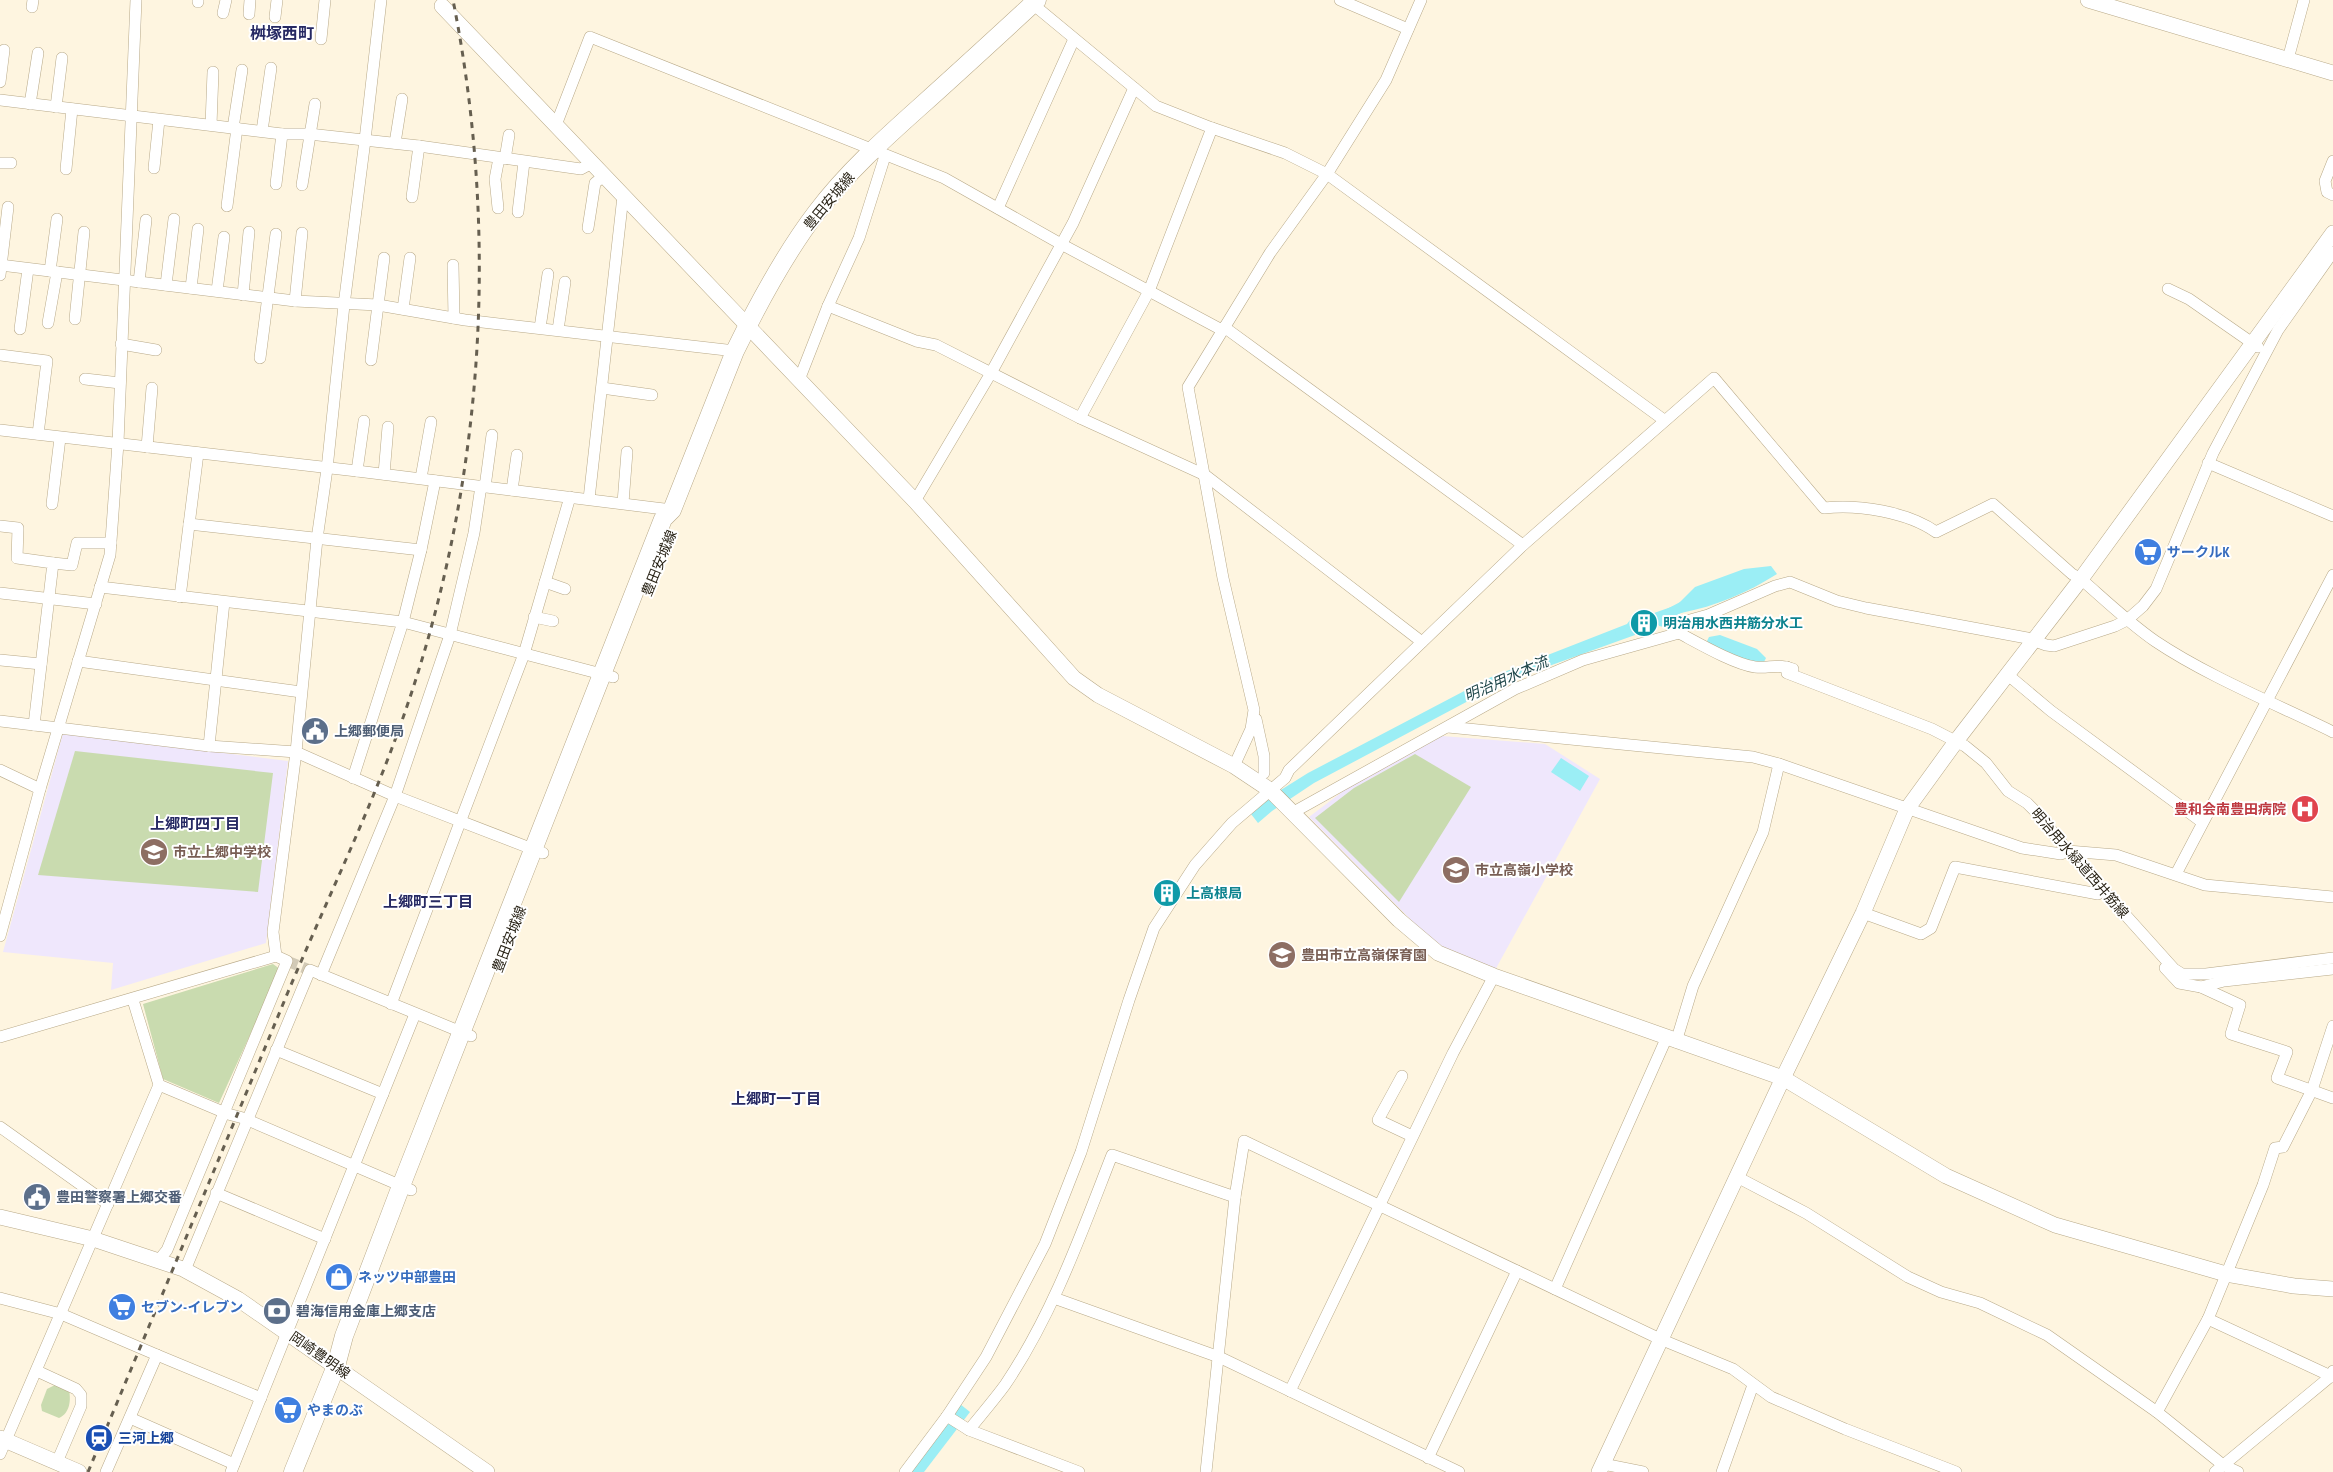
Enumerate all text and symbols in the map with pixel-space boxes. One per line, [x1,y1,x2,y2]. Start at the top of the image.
district label: 桝塚西町 [250,23,314,43]
street label: 豊田安城線 [800,168,858,234]
street label: 豊田安城線 [638,527,680,599]
supermarket icon: サークルK [2133,537,2163,567]
place label: サークルK [2167,543,2231,561]
building icon: 明治用水西井筋分水工 [1629,608,1659,638]
place label: 明治用水西井筋分水工 [1663,614,1803,632]
water label: 明治用水本流 [1461,651,1553,706]
public building icon: 上郷郵便局 [300,716,330,746]
place label: 上郷郵便局 [334,722,404,740]
hospital icon: 豊和会南豊田病院 [2290,794,2320,824]
place label: 豊和会南豊田病院 [2174,800,2286,818]
street label: 明治用水緑道西井筋線 [2027,804,2133,922]
district label: 上郷町四丁目 [150,814,240,833]
school or university icon: 市立上郷中学校 [139,837,169,867]
place label: 市立上郷中学校 [173,843,271,861]
school or university icon: 市立高嶺小学校 [1441,855,1471,885]
place label: 市立高嶺小学校 [1475,861,1573,879]
building icon: 上高根局 [1152,878,1182,908]
place label: 上高根局 [1186,884,1242,902]
district label: 上郷町三丁目 [383,892,473,911]
street label: 豊田安城線 [488,903,530,975]
school or university icon: 豊田市立高嶺保育園 [1267,940,1297,970]
place label: 豊田市立高嶺保育園 [1301,946,1427,964]
district label: 上郷町一丁目 [731,1089,821,1108]
public building icon: 豊田警察署上郷交番 [22,1182,52,1212]
place label: 豊田警察署上郷交番 [56,1188,182,1206]
shop icon: ネッツ中部豊田 [324,1262,354,1292]
place label: ネッツ中部豊田 [358,1268,456,1286]
supermarket icon: セブン-イレブン [107,1292,137,1322]
bank icon: 碧海信用金庫上郷支店 [262,1296,292,1326]
place label: セブン-イレブン [141,1298,243,1316]
place label: 碧海信用金庫上郷支店 [296,1302,436,1320]
street label: 岡崎豊明線 [286,1328,354,1382]
supermarket icon: やまのぶ [273,1395,303,1425]
place label: やまのぶ [307,1401,363,1419]
station icon: 三河上郷 [84,1423,114,1453]
place label: 三河上郷 [118,1429,174,1447]

